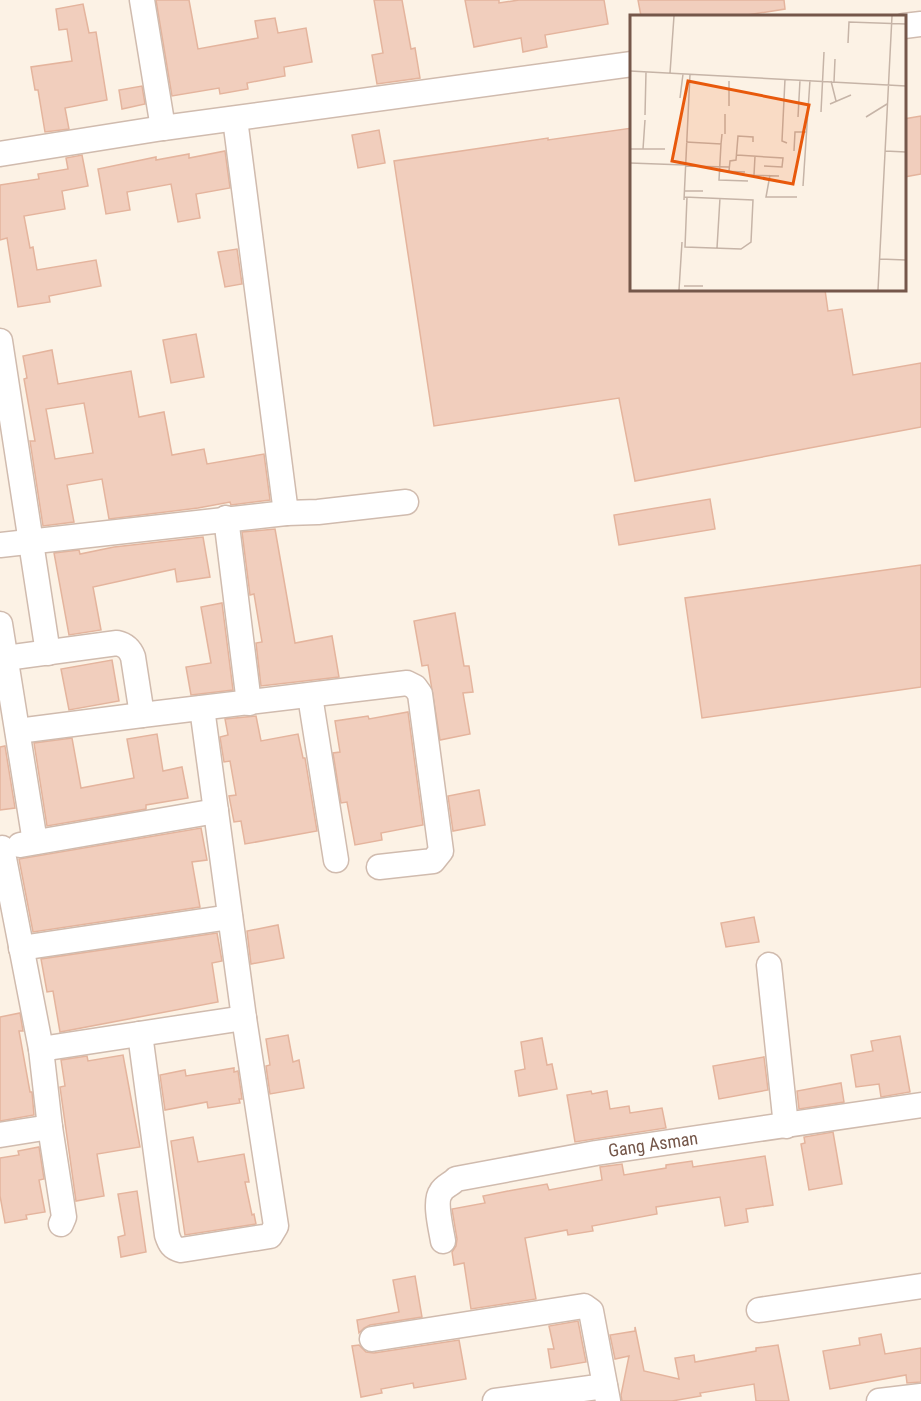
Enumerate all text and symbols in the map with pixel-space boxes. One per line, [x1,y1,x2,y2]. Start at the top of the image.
inset map [630,15,906,291]
street label: Gang Asman [607,1127,699,1161]

